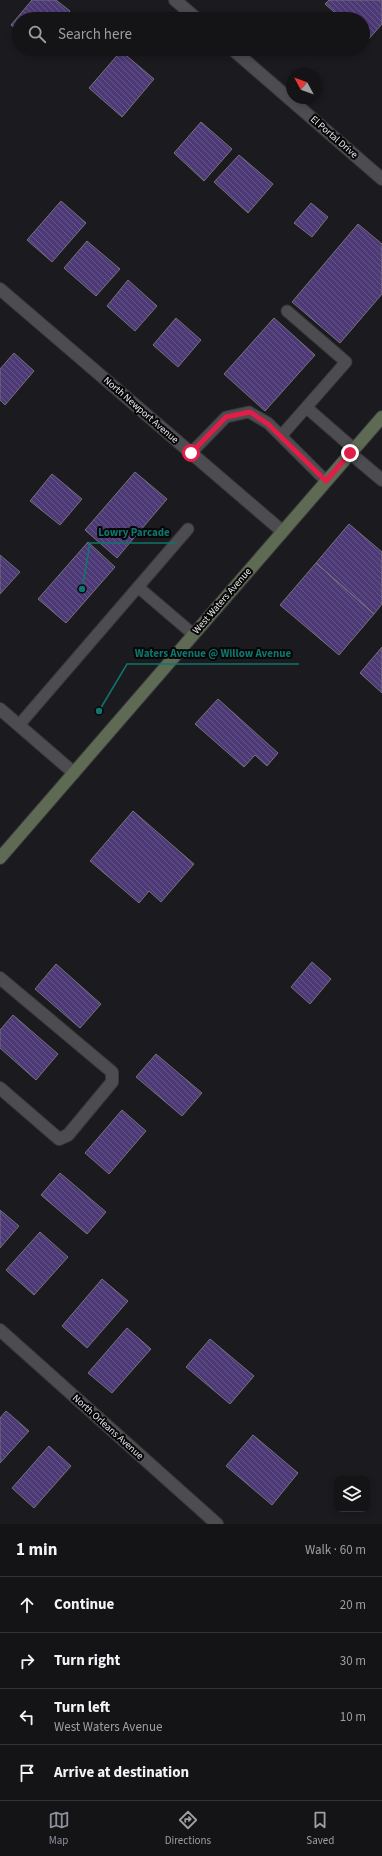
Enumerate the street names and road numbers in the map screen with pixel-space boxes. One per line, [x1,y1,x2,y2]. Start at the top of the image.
street label: El Portal Drive [307,113,361,162]
street label: North Newport Avenue [100,373,182,447]
street label: West Waters Avenue [189,565,255,637]
street label: North Orleans Avenue [69,1391,147,1463]

